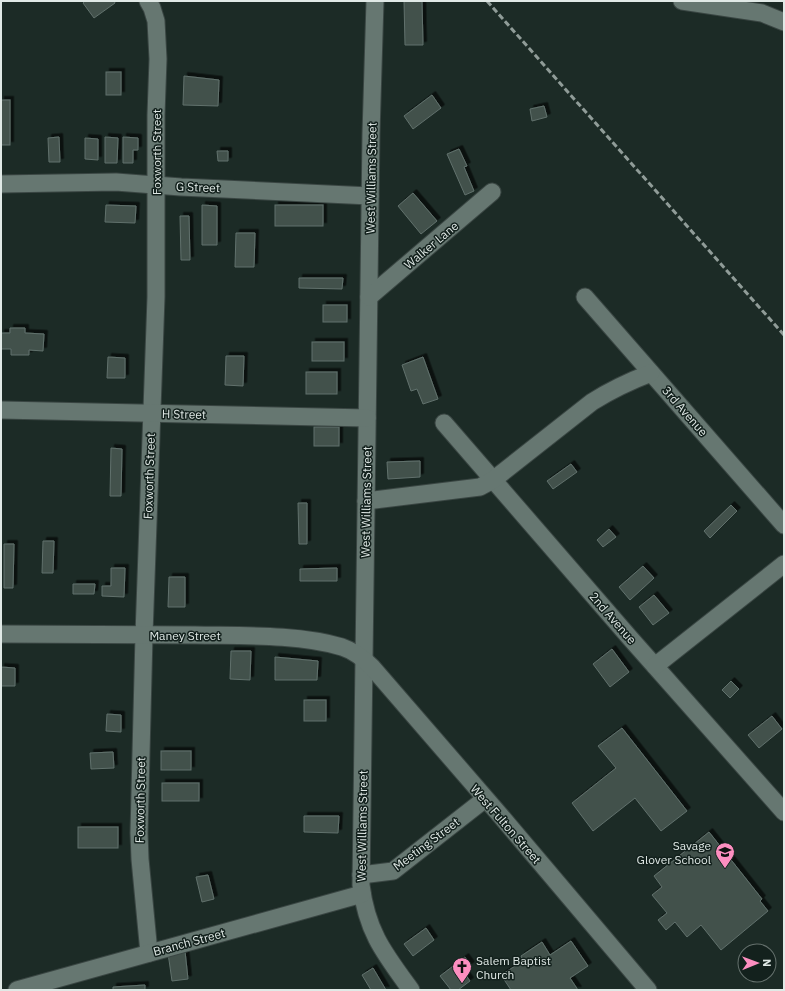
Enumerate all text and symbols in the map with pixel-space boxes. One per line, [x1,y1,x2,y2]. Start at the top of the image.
street label: Foxworth Street [149,109,164,195]
street label: West Williams Street [363,122,379,234]
street label: G Street [176,179,220,195]
street label: Walker Lane [401,218,461,272]
street label: 3rd Avenue [659,383,711,439]
street label: H Street [162,406,206,422]
street label: Foxworth Street [140,433,158,519]
street label: West Williams Street [358,446,374,558]
street label: 2nd Avenue [586,589,640,647]
street label: Maney Street [149,628,221,643]
street label: Foxworth Street [132,757,148,843]
street label: West Williams Street [354,770,370,882]
street label: West Fulton Street [468,781,544,867]
street label: Meeting Street [390,814,462,874]
place label: Savage Glover School [637,838,711,867]
school or university icon: Savage Glover School [714,841,736,869]
street label: Branch Street [151,925,227,959]
north arrow [737,943,777,983]
place label: Salem Baptist Church [476,953,551,982]
church icon: Salem Baptist Church [451,956,473,984]
text: N [760,959,774,967]

